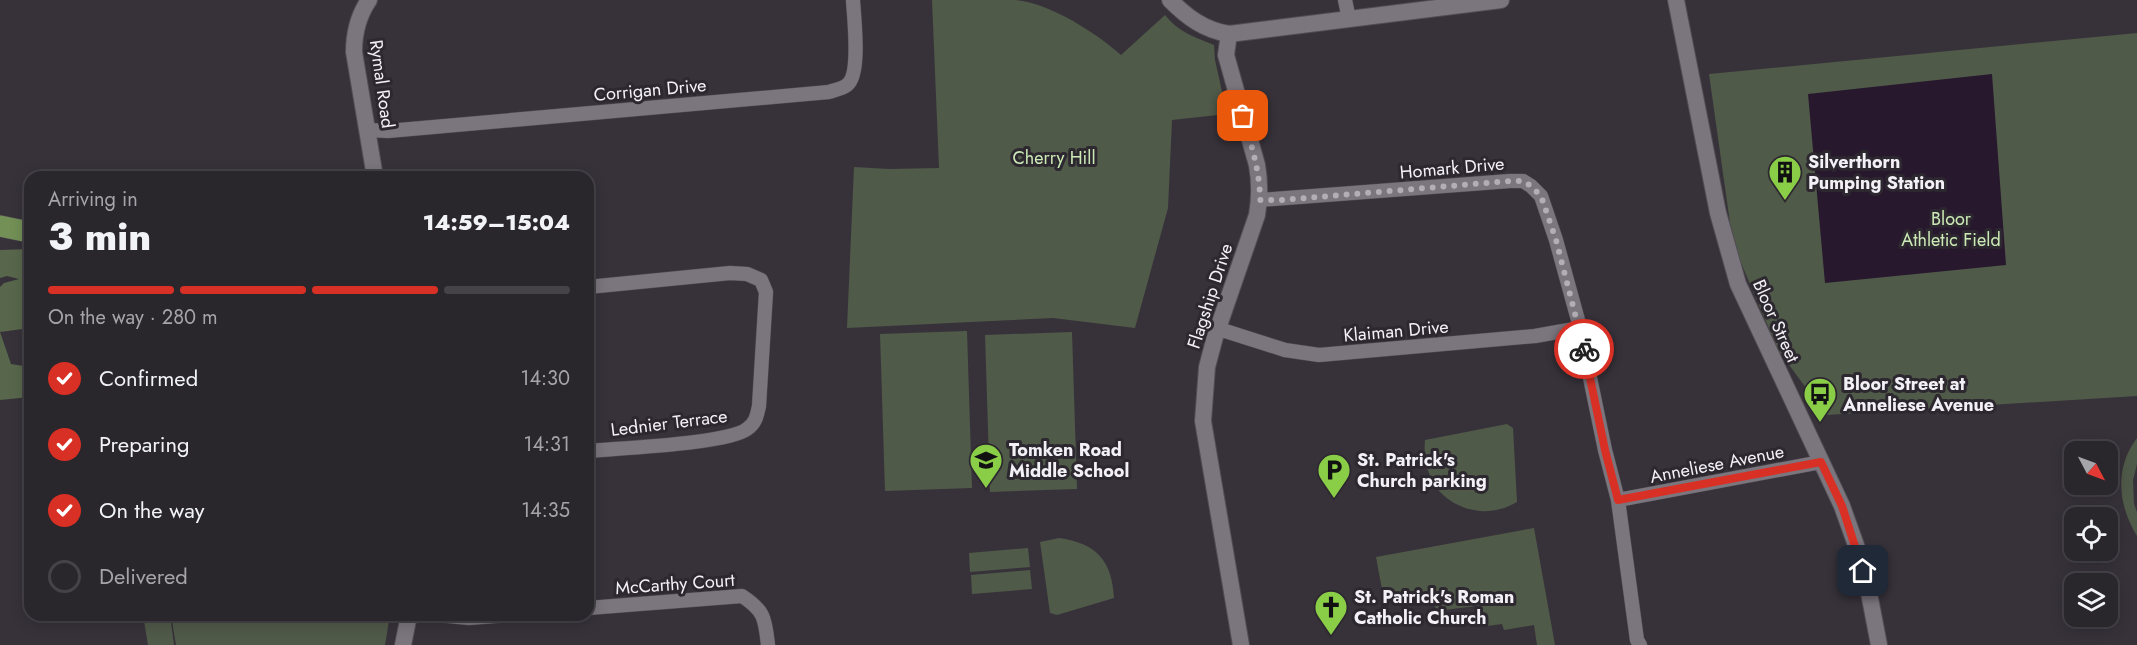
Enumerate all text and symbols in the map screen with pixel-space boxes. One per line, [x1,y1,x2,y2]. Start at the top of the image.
street label: Rymal Road [363,38,401,130]
street label: Corrigan Drive [593,72,707,108]
pin [1217,90,1268,141]
icon: bag [1226,99,1259,132]
park label: Cherry Hill [1012,145,1096,171]
place label: Silverthorn Pumping Station [1808,149,1945,196]
street label: Homark Drive [1399,150,1505,186]
building icon: Silverthorn Pumping Station [1767,154,1803,201]
text: Arriving in [48,185,138,214]
text: 14:59–15:04 [423,206,570,238]
park label: Bloor Athletic Field [1901,206,2001,253]
text: 3 min [48,208,151,265]
street label: Flagship Drive [1181,240,1239,352]
street label: Bloor Street [1746,275,1806,367]
text: On the way · 280 m [48,303,218,332]
street label: Klaiman Drive [1342,313,1450,349]
courier [1554,319,1614,379]
icon: bike [1568,333,1601,366]
icon: check [48,362,81,395]
text: Confirmed [99,362,198,394]
text: 14:30 [520,364,570,393]
place label: Bloor Street at Anneliese Avenue [1842,371,1994,418]
bus stop icon: Bloor Street at Anneliese Avenue [1802,376,1838,423]
street label: Lednier Terrace [609,403,729,443]
icon: check [48,428,81,461]
text: Preparing [99,428,190,460]
text: 14:31 [523,430,570,459]
place label: Tomken Road Middle School [1009,437,1129,484]
street label: Anneliese Avenue [1648,438,1786,490]
north arrow [2064,441,2118,495]
map controls [2064,441,2118,627]
school or university icon: Tomken Road Middle School [968,442,1004,489]
place label: St. Patrick's Church parking [1357,447,1487,494]
parking icon: St. Patrick's Church parking [1316,452,1352,499]
icon: check [48,494,81,527]
text: On the way [99,494,204,526]
text: 14:35 [521,496,570,525]
button: locate [2064,507,2118,561]
pin [1837,545,1888,596]
icon: home [1846,554,1879,587]
text: Delivered [99,560,188,592]
street label: McCarthy Court [615,567,736,601]
button: layers [2064,573,2118,627]
place label: St. Patrick's Roman Catholic Church [1354,584,1514,631]
church icon: St. Patrick's Roman Catholic Church [1313,589,1349,636]

